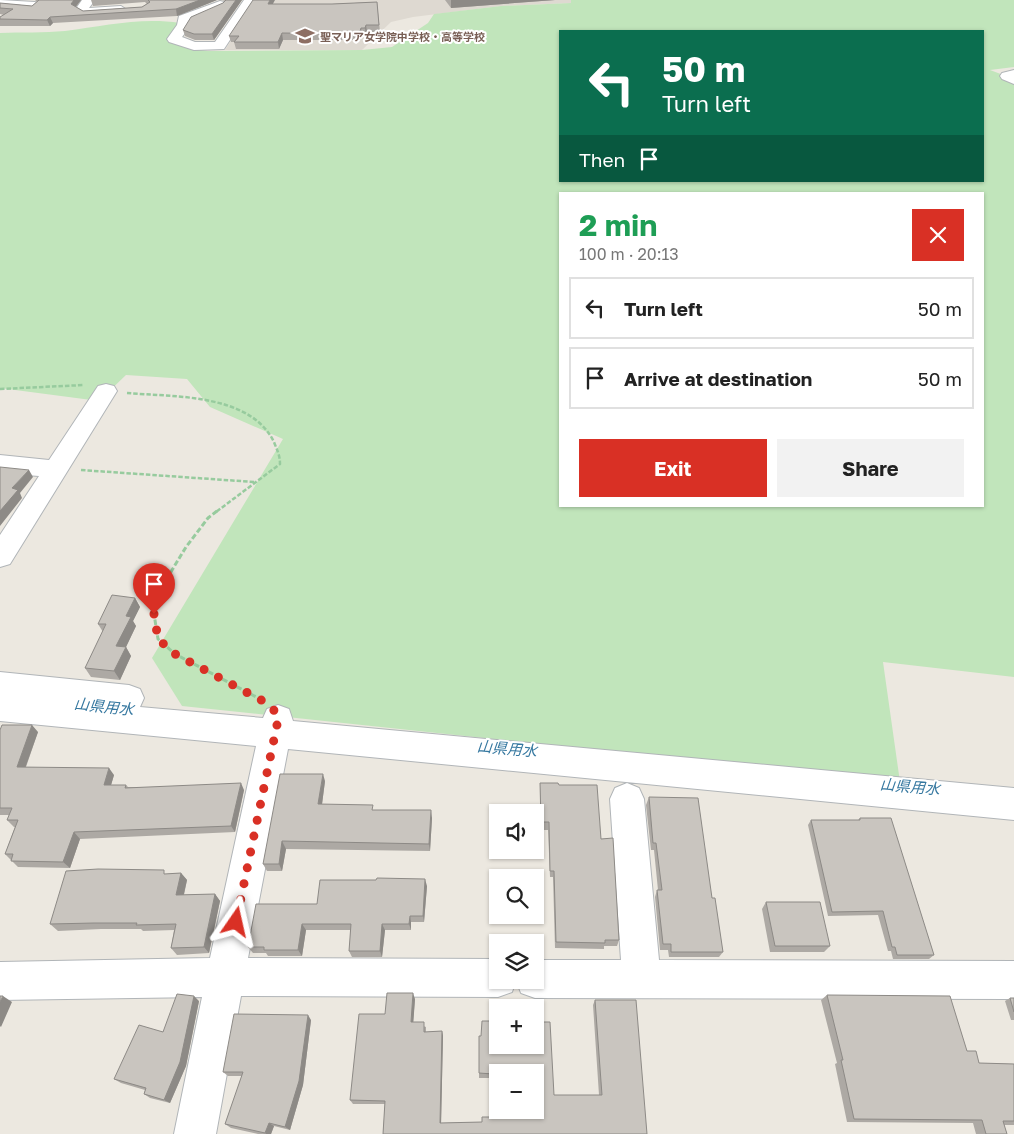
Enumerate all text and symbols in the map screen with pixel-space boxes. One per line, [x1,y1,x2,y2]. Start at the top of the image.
school or university icon: 聖マリア女学院中学校・高等学校 [294,25,316,47]
place label: 聖マリア女学院中学校・高等学校 [320,30,485,43]
text: 50 m [662,48,745,90]
icon: left [579,50,644,115]
text: Turn left [662,90,751,117]
icon: arrive [635,145,663,173]
text: Then [579,148,625,171]
text: 2 min [579,207,657,243]
button: close [912,209,964,261]
text: 100 m · 20:13 [579,244,679,264]
icon: left [581,294,609,322]
text: Turn left [624,297,703,320]
text: 50 m [918,297,962,320]
icon: arrive [581,364,609,392]
text: Arrive at destination [624,367,812,390]
text: 50 m [918,367,962,390]
button: Exit [579,439,767,497]
button: Share [777,439,964,497]
pin [133,563,175,614]
icon: arrive [140,570,168,598]
water label: 山県用水 [73,694,137,718]
water label: 山県用水 [476,736,540,760]
water label: 山県用水 [879,774,943,798]
map controls [489,804,544,1119]
button: sound [489,804,544,859]
button: search [489,869,544,924]
position arrow [209,895,261,947]
button: layers [489,934,544,989]
button: + [489,999,544,1054]
button: − [489,1064,544,1119]

